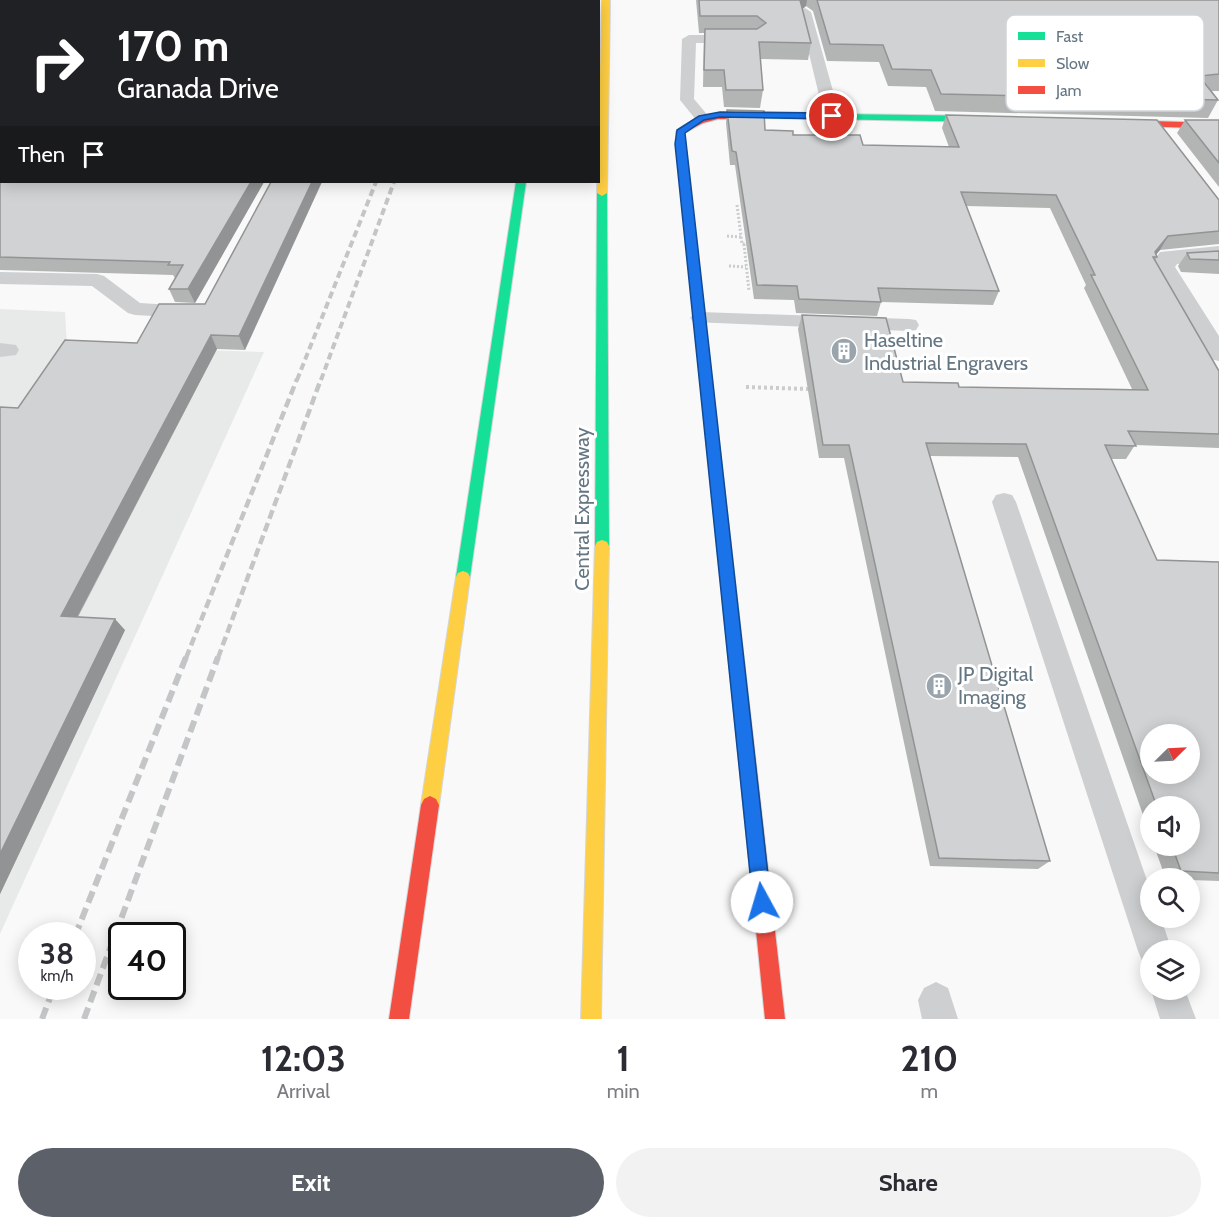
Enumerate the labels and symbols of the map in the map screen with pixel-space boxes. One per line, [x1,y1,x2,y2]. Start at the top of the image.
legend [1006,15,1204,111]
text: Fast [1056,27,1084,46]
text: Slow [1056,54,1090,73]
text: Jam [1055,81,1082,100]
pin [806,90,857,141]
place label: Haseltine Industrial Engravers [864,328,1028,375]
building icon: Haseltine Industrial Engravers [829,336,859,366]
street label: Central Expressway [570,427,594,591]
place label: JP Digital Imaging [957,662,1034,709]
building icon: JP Digital Imaging [924,671,954,701]
north arrow [1140,724,1200,784]
position arrow [730,870,794,934]
speed limit sign: 40 [108,922,186,1000]

